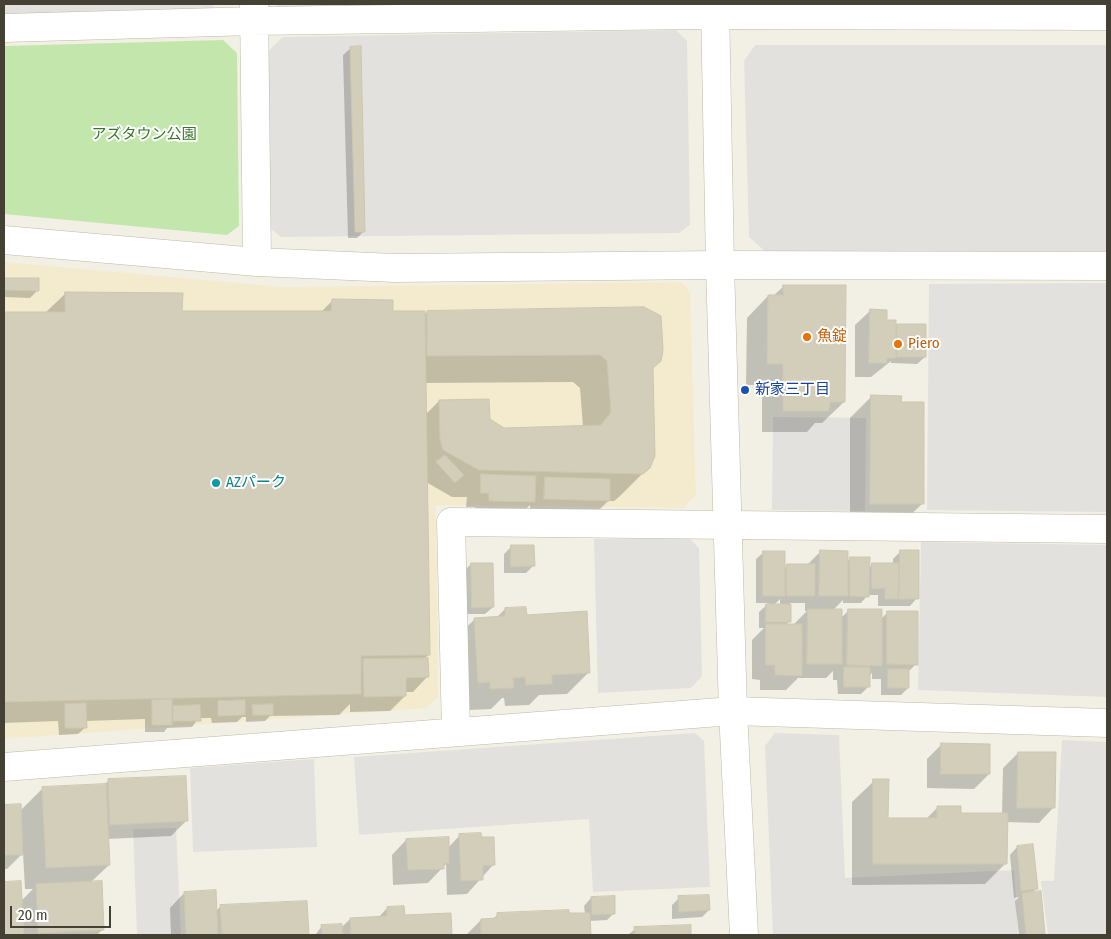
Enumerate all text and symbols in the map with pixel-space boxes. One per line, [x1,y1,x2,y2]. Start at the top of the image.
park label: アズタウン公園 [92,126,196,144]
place label: 魚錠 [817,328,847,346]
marker: 魚錠 [801,331,813,343]
place label: Piero [908,335,940,353]
marker: Piero [892,338,904,350]
place label: 新家三丁目 [755,381,830,399]
marker: 新家三丁目 [739,384,751,396]
place label: AZパーク [226,474,286,492]
marker: AZパーク [210,477,222,489]
scale bar [12,896,114,928]
text: 20 m [18,906,48,924]

